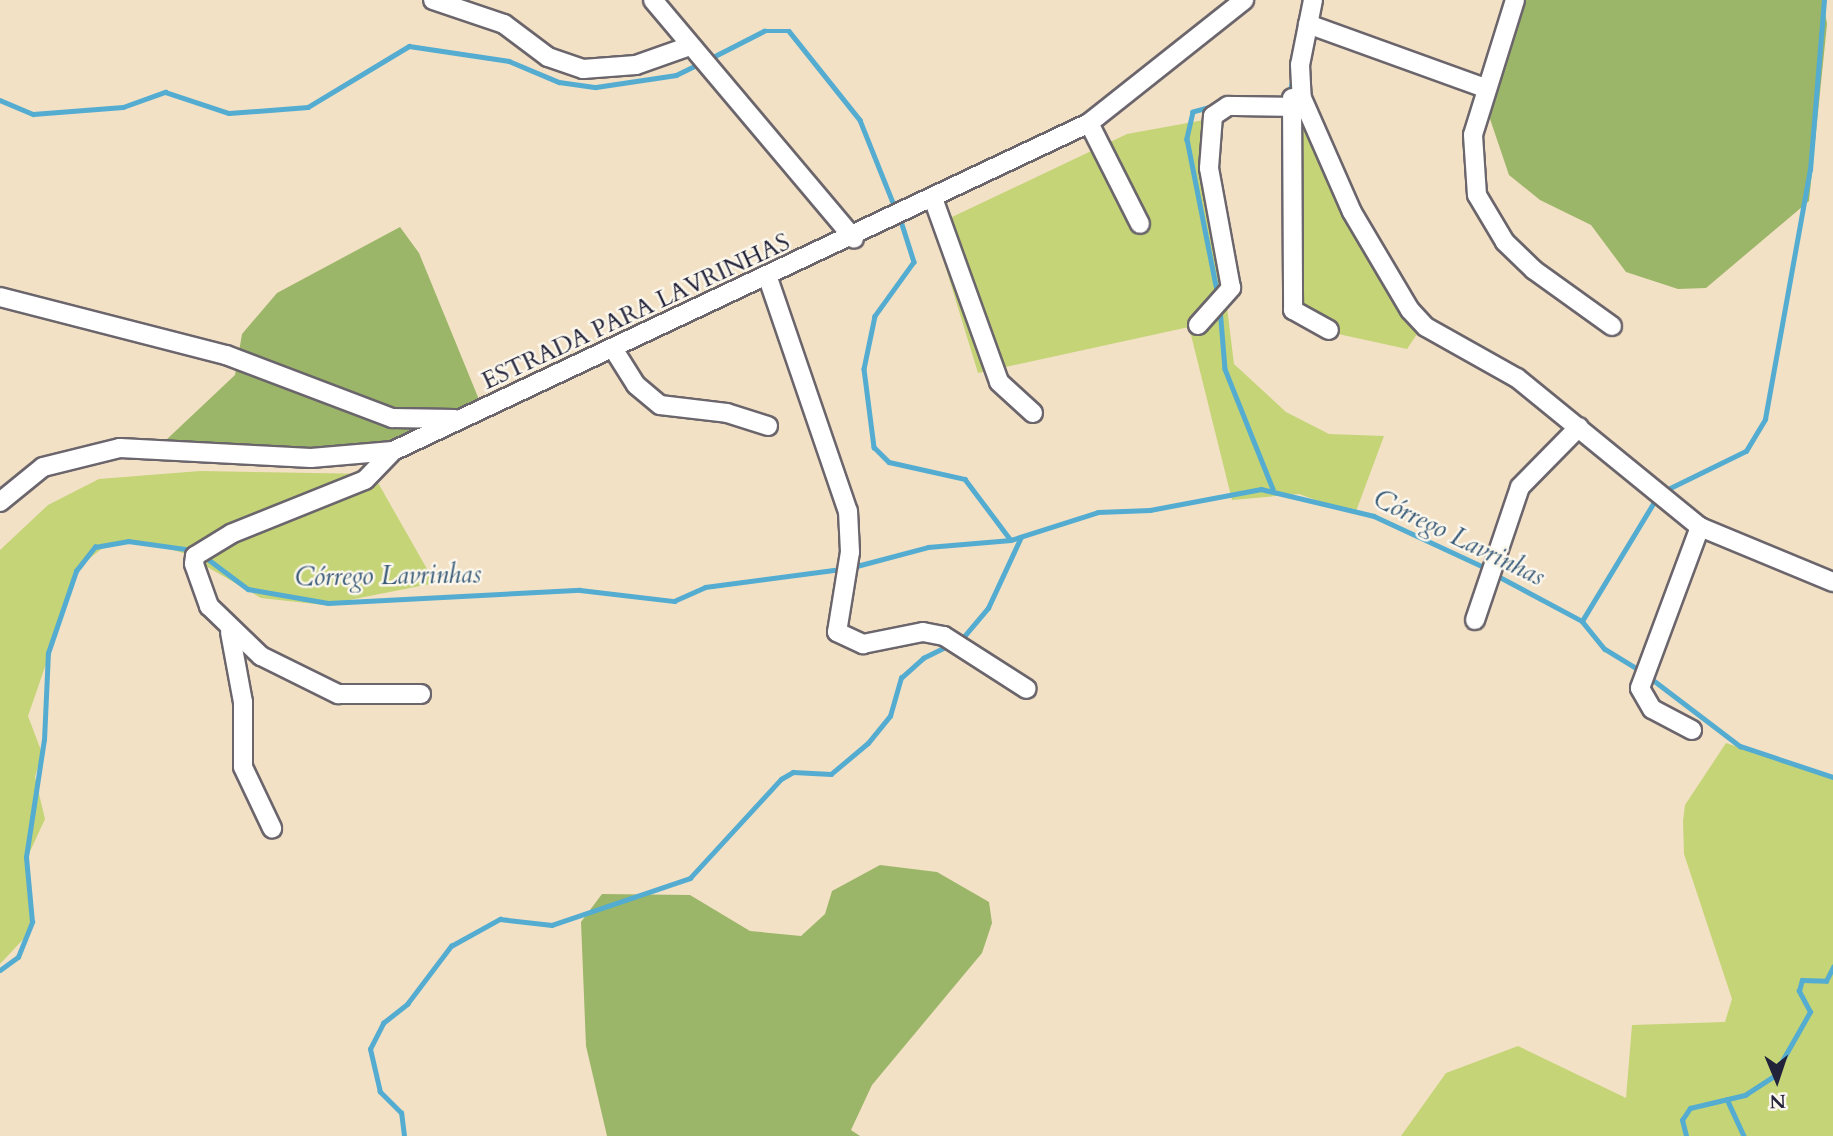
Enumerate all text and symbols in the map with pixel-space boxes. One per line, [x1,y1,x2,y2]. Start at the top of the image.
street label: ESTRADA PARA LAVRINHAS [478,228,794,396]
water label: Córrego Lavrinhas [1368,483,1550,593]
water label: Córrego Lavrinhas [294,559,482,593]
north arrow [1742,1045,1812,1115]
text: N [1769,1088,1786,1114]

